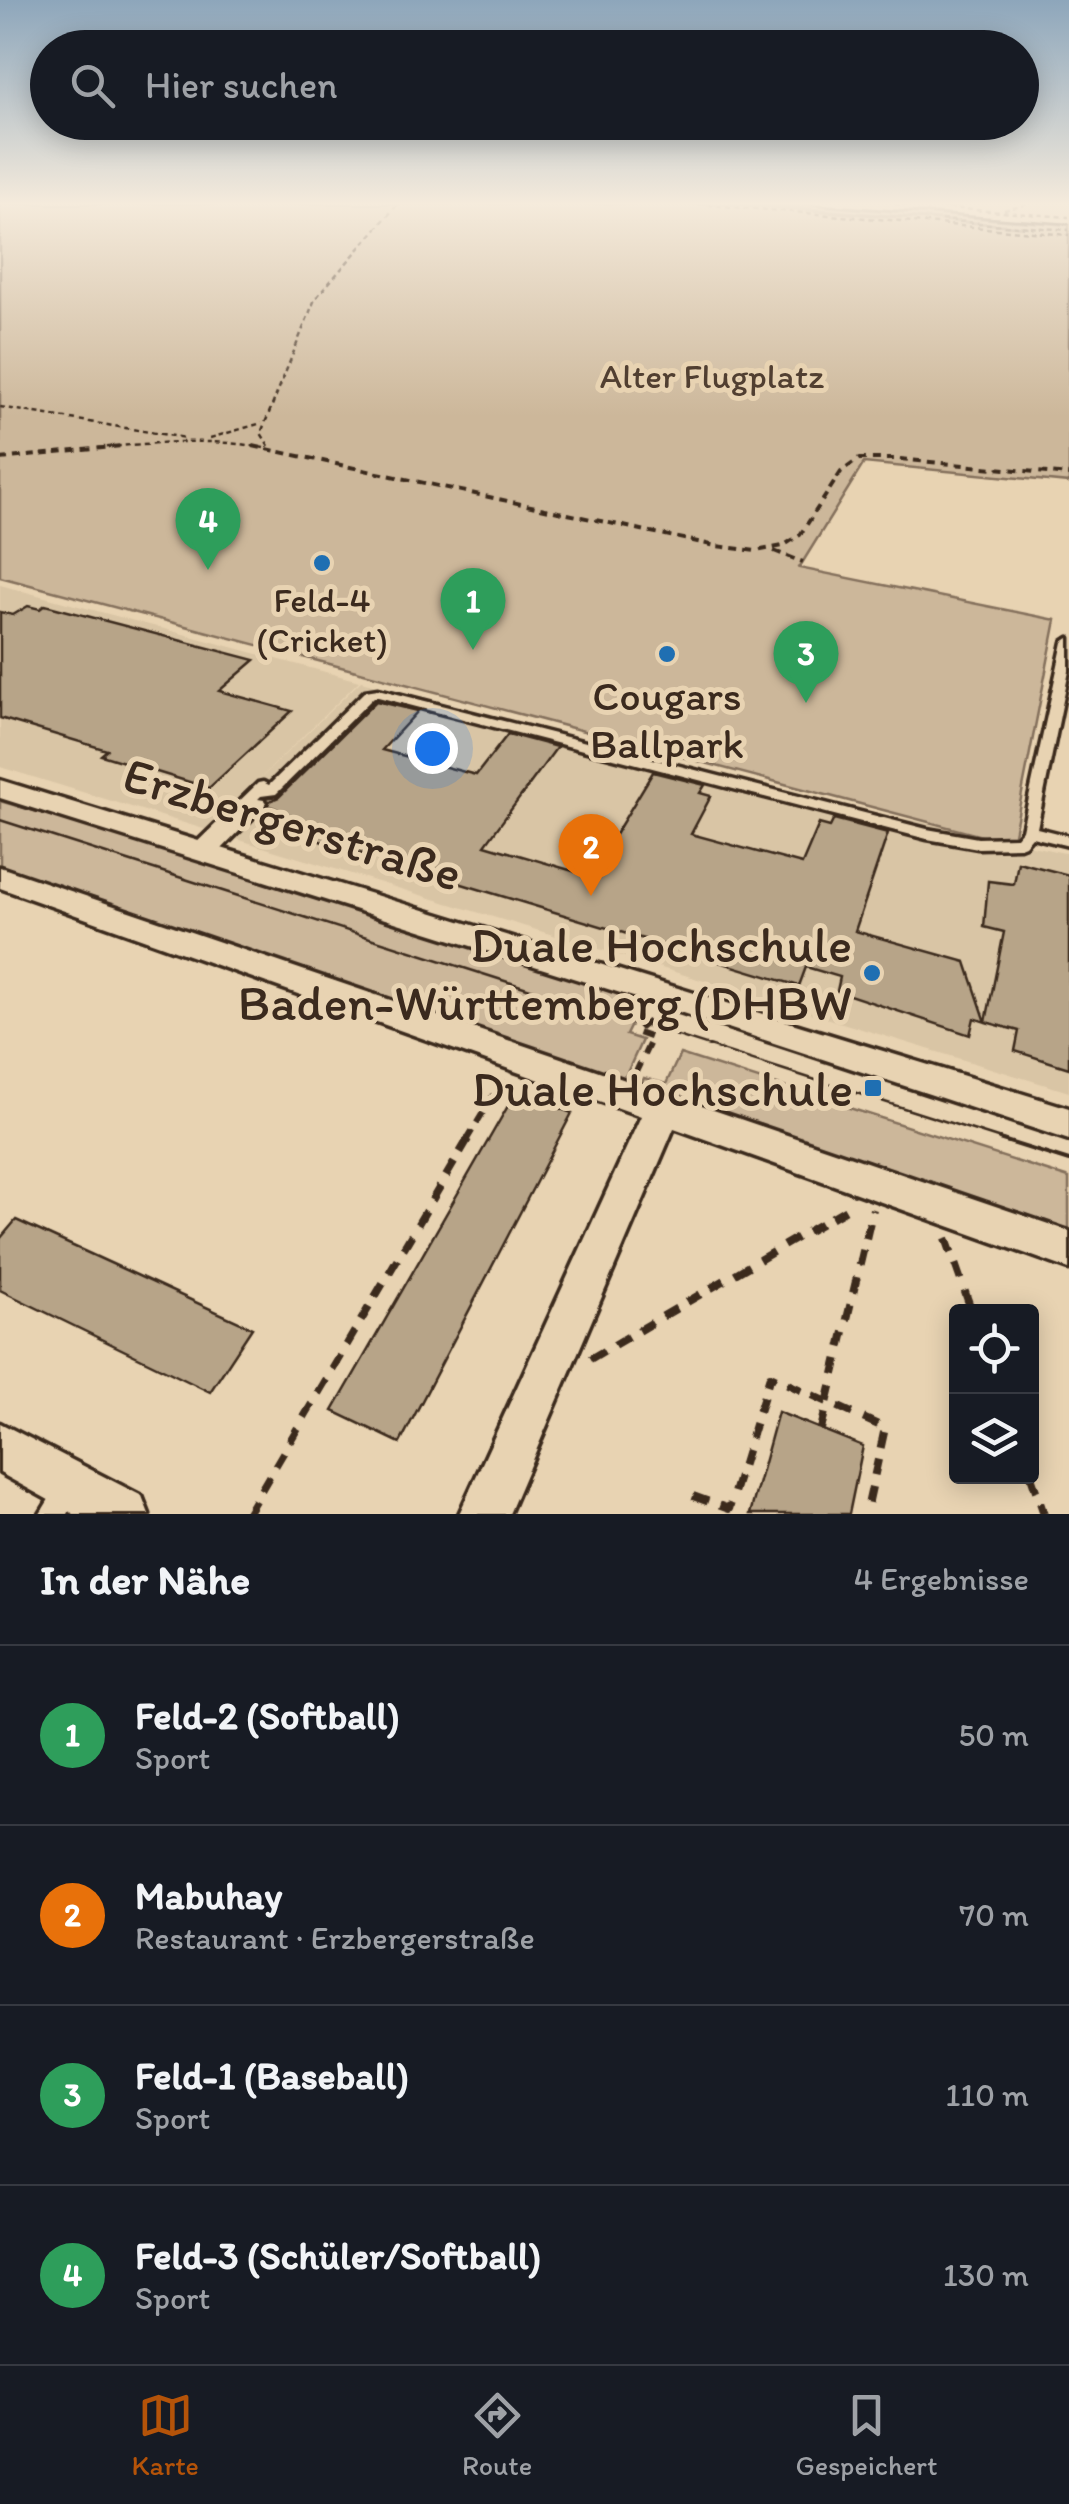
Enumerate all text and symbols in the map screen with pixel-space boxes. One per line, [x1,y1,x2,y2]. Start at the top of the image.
search box [30,30,1039,140]
icon: search [65,58,120,113]
text: Hier suchen [145,62,337,108]
park label: Alter Flugplatz [600,355,824,397]
pin: 4 [176,488,240,570]
marker: Feld-4 (Cricket) [311,552,333,574]
pin: 1 [440,568,506,650]
place label: Feld-4 (Cricket) [256,579,388,661]
pin: 3 [774,620,838,703]
marker: Cougars Ballpark [656,643,678,665]
place label: Cougars Ballpark [590,670,744,769]
your location [407,723,458,774]
street label: Erzbergerstraße [117,743,469,904]
pin: 2 [558,814,624,896]
place label: Duale Hochschule Baden-Württemberg (DHBW [238,914,852,1033]
marker: Duale Hochschule Baden-Württemberg (DHBW [861,962,883,984]
place label: Duale Hochschule [471,1058,853,1119]
marker: Duale Hochschule [862,1077,884,1099]
map controls [949,1304,1039,1484]
button: locate [949,1304,1039,1394]
button: layers [949,1394,1039,1484]
text: In der Nähe [40,1554,250,1605]
text: 4 Ergebnisse [854,1560,1029,1598]
text: Feld-2 (Softball) [135,1693,400,1739]
text: 1 [65,1716,80,1754]
text: 50 m [958,1716,1029,1754]
text: Sport [135,1739,210,1777]
text: Mabuhay [135,1873,282,1919]
text: 2 [64,1896,81,1934]
text: 70 m [959,1896,1029,1934]
text: Restaurant · Erzbergerstraße [135,1919,535,1957]
text: Feld-1 (Baseball) [135,2053,409,2099]
text: 3 [64,2076,81,2114]
text: 110 m [945,2076,1029,2114]
text: Sport [135,2099,210,2137]
text: Feld-3 (Schüler/Softball) [135,2233,541,2279]
text: 4 [63,2256,82,2294]
text: 130 m [943,2256,1029,2294]
text: Sport [135,2279,210,2317]
tab: Karte [132,2388,199,2482]
tab: Route [462,2388,532,2482]
tab: Gespeichert [795,2388,937,2482]

